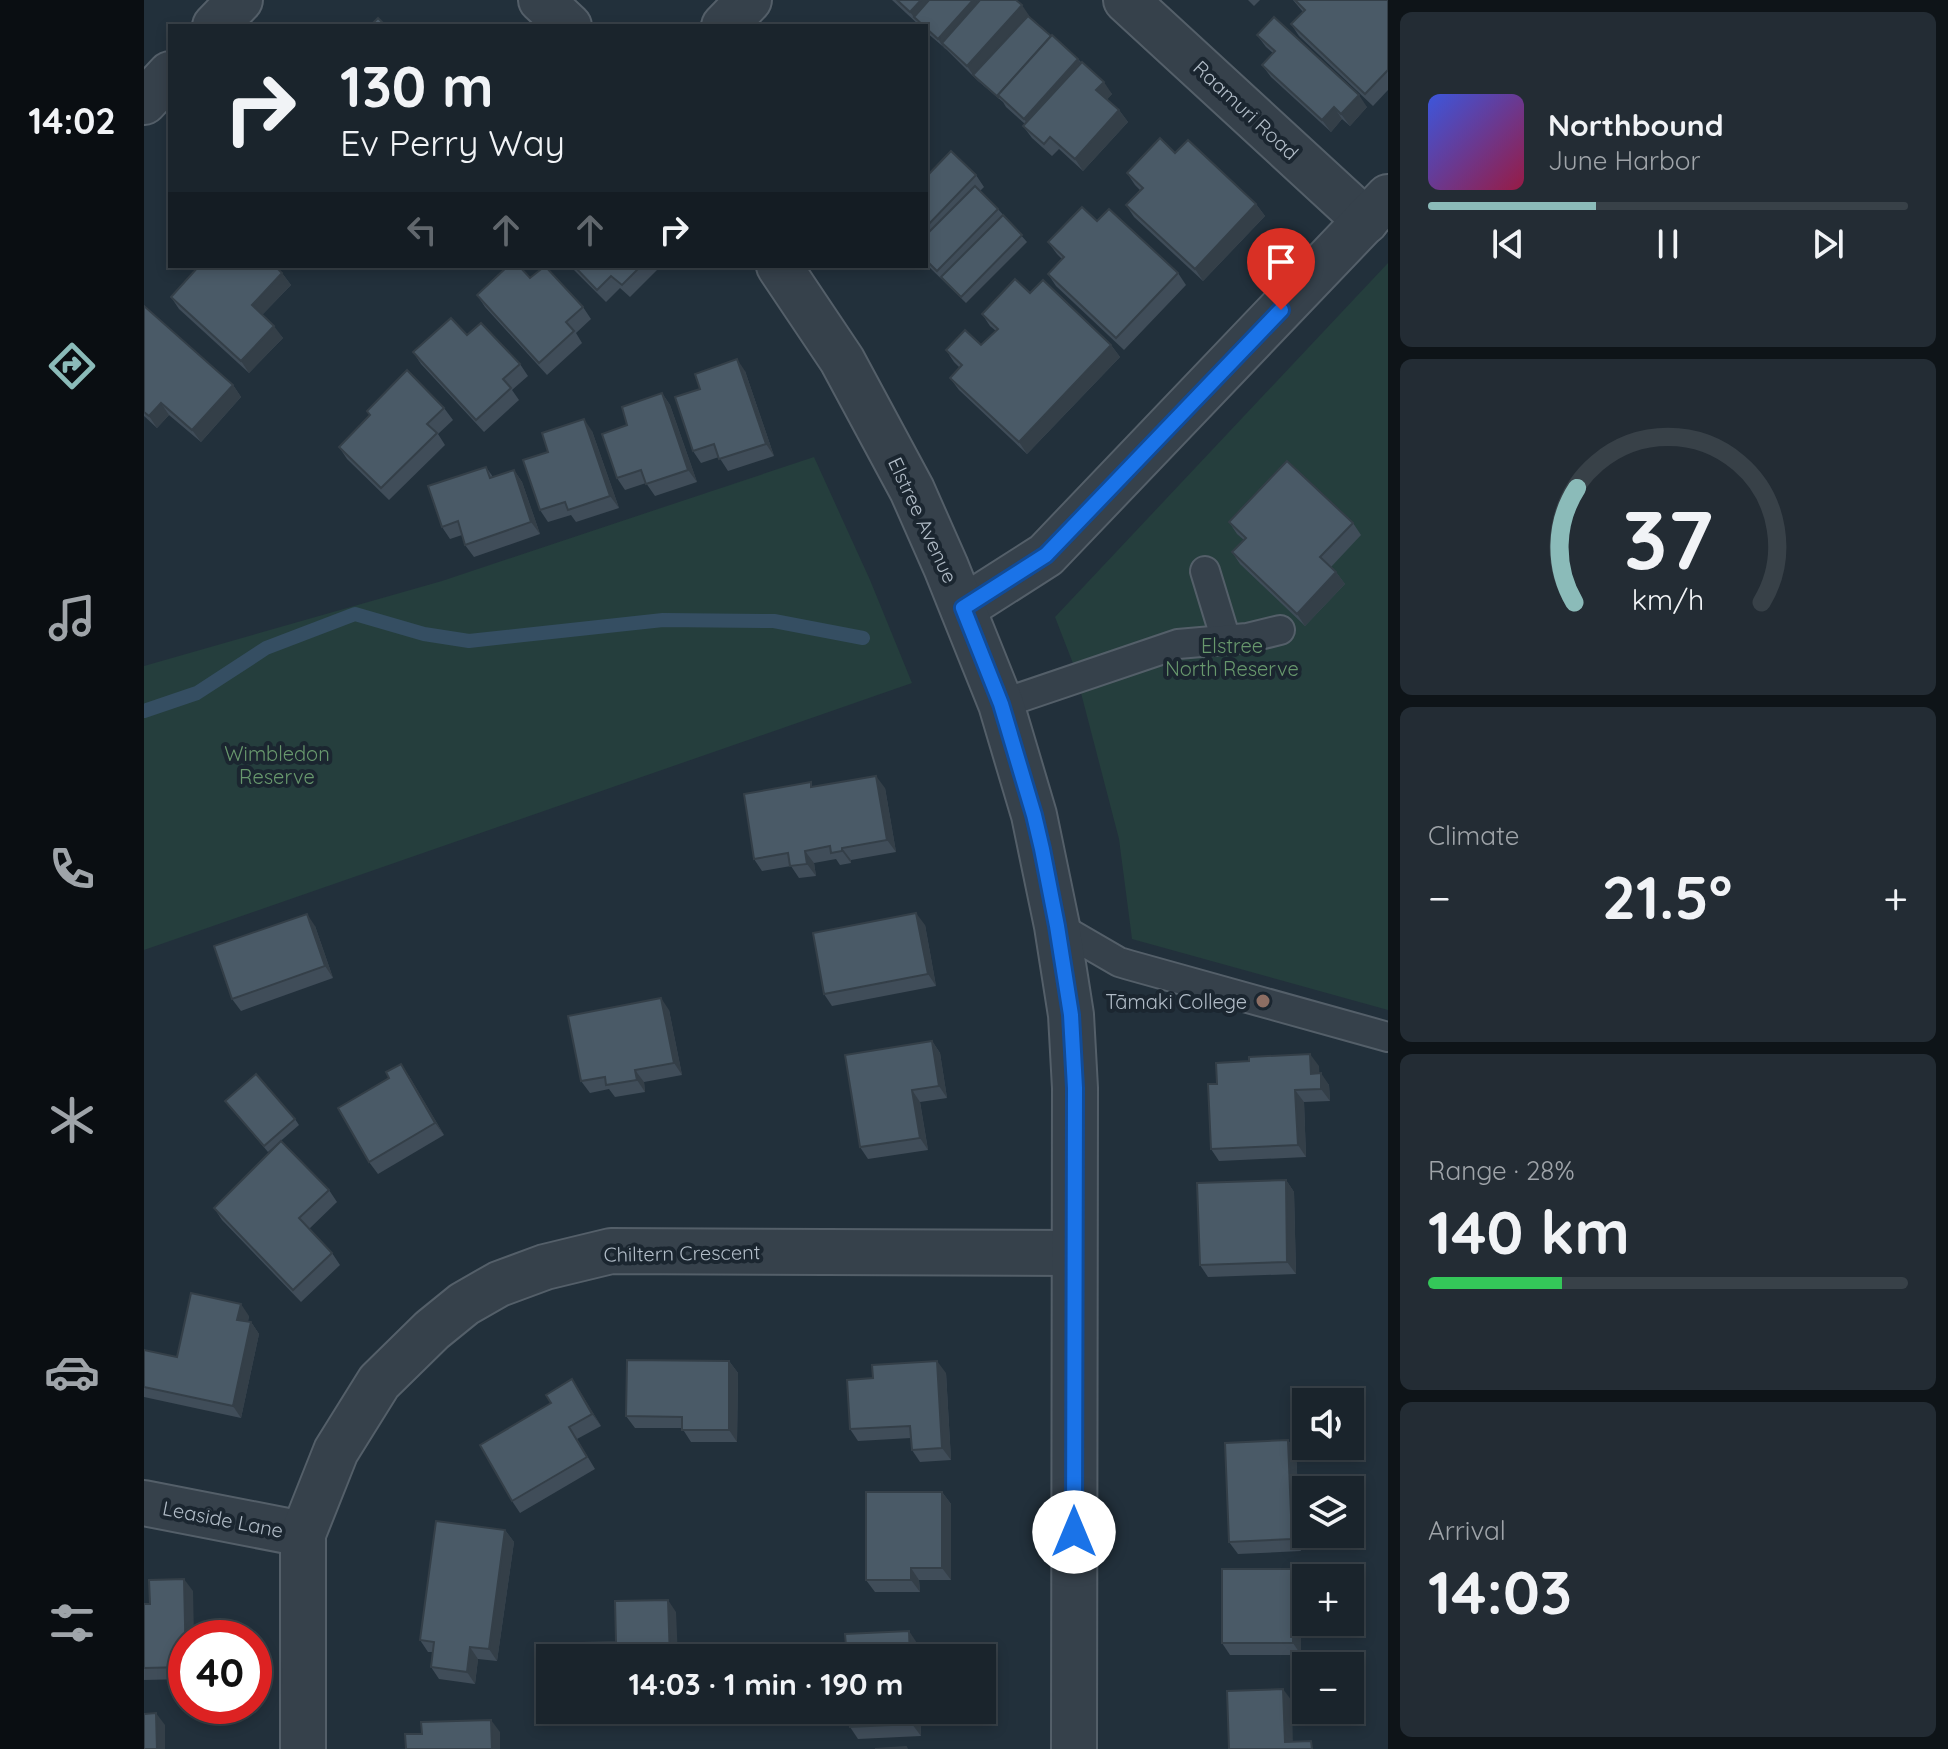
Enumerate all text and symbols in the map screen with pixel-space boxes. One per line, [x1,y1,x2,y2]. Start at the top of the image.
text: 130 m [340,51,494,121]
street label: Raamuri Road [1188,55,1304,165]
icon: right [208,56,312,160]
text: 14:02 [28,98,116,143]
text: Northbound [1548,106,1724,144]
text: Ev Perry Way [340,120,565,165]
text: June Harbor [1548,144,1700,177]
icon: left [400,208,444,252]
icon: ahead [484,208,528,252]
icon: ahead [568,208,612,252]
icon: right [652,208,696,252]
icon: previous [1486,222,1530,266]
icon: pause [1646,222,1690,266]
icon: next [1806,222,1850,266]
pin [1247,228,1315,310]
icon: arrive [1259,240,1303,284]
icon: directions [44,338,100,394]
street label: Elstree Avenue [883,453,963,587]
text: 37 [1623,486,1713,590]
text: km/h [1632,581,1704,617]
icon: music [44,590,100,646]
park label: Elstree North Reserve [1165,633,1299,681]
park label: Wimbledon Reserve [224,741,330,789]
text: Climate [1428,819,1519,852]
icon: phone [44,841,100,897]
text: 21.5° [1602,859,1732,934]
text: − [1428,870,1451,925]
text: + [1883,870,1908,925]
place label: Tāmaki College [1105,989,1247,1014]
marker: Tāmaki College [1254,992,1272,1010]
icon: climate [44,1092,100,1148]
text: Range · 28% [1428,1154,1575,1187]
text: 140 km [1428,1194,1630,1269]
street label: Chiltern Crescent [603,1239,761,1267]
icon: car [44,1344,100,1400]
map controls [1292,1388,1364,1724]
button: sound [1292,1388,1364,1460]
button: layers [1292,1476,1364,1548]
position arrow [1032,1490,1116,1574]
street label: Leaside Lane [161,1495,285,1543]
text: Arrival [1428,1514,1506,1547]
text: 14:03 [1428,1554,1572,1629]
button: + [1292,1564,1364,1636]
icon: filters [44,1595,100,1651]
speed limit sign: 40 [168,1620,272,1724]
button: − [1292,1652,1364,1724]
text: 14:03 · 1 min · 190 m [629,1665,903,1703]

